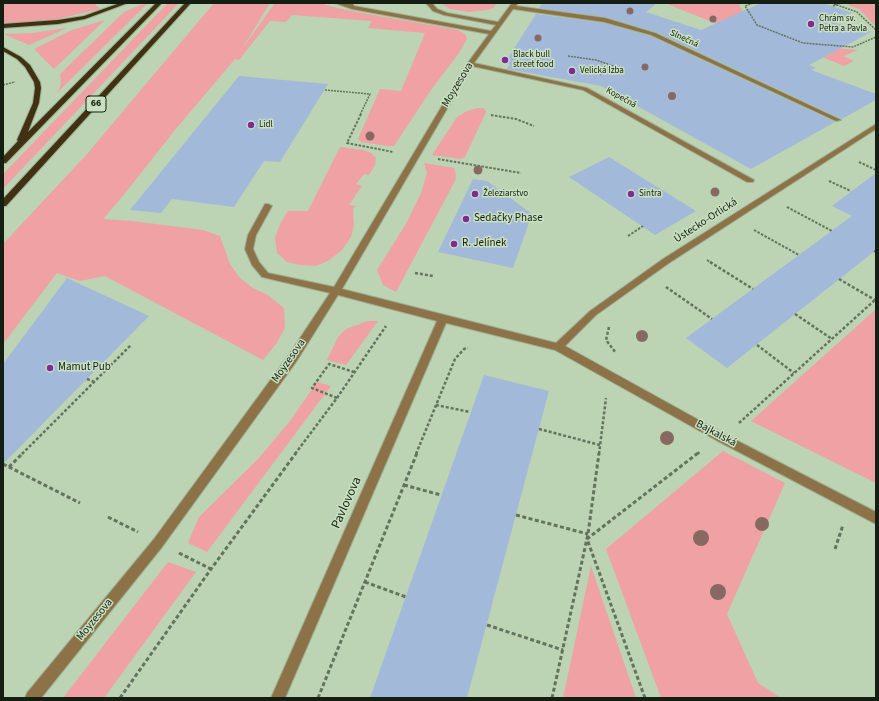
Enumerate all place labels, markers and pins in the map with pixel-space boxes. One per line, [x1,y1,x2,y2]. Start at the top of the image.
place label: Chrám sv. Petra a Pavla [819,14,867,35]
marker: Chrám sv. Petra a Pavla [806,19,816,29]
place label: Black bull street food [513,50,554,71]
marker: Black bull street food [500,55,510,65]
marker: Velická Izba [567,66,577,76]
place label: Velická Izba [580,66,624,76]
marker: Lidl [246,120,256,130]
place label: Lidl [259,120,273,130]
marker: Železiarstvo [470,189,480,199]
place label: Železiarstvo [483,189,528,199]
marker: Sintra [626,189,636,199]
place label: Sintra [639,189,661,199]
place label: Sedačky Phase [474,212,543,226]
marker: Sedačky Phase [461,214,471,224]
place label: R. Jelínek [462,237,506,251]
marker: R. Jelínek [449,239,459,249]
place label: Mamut Pub [58,361,111,375]
marker: Mamut Pub [45,363,55,373]

